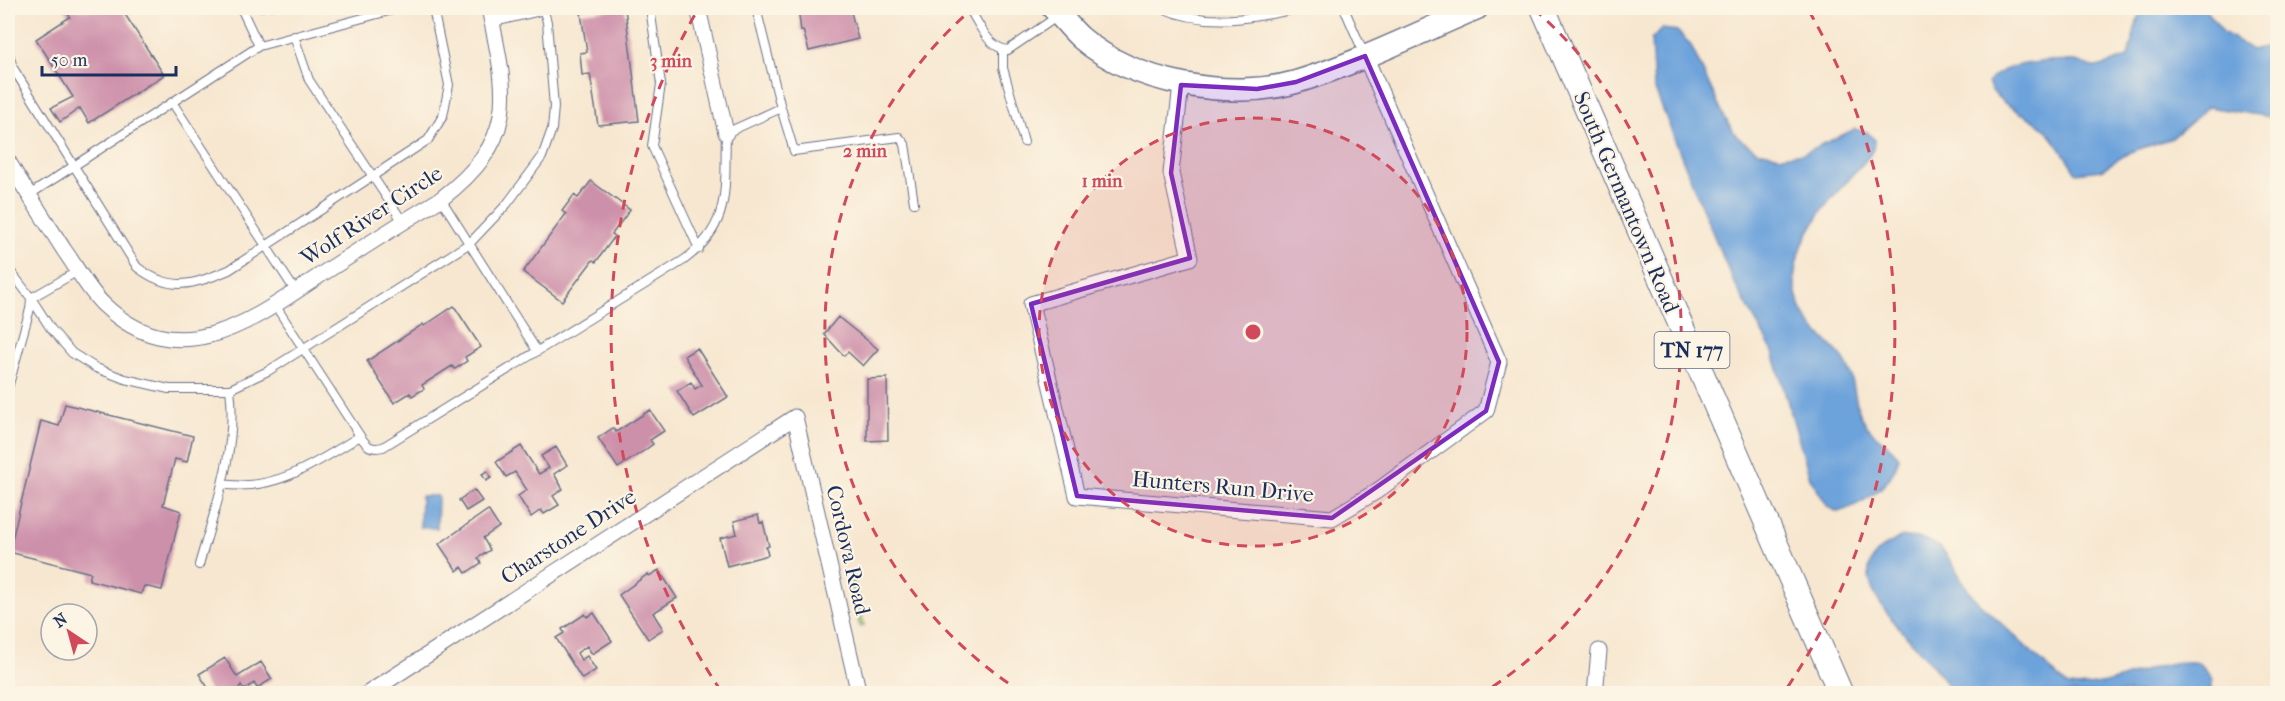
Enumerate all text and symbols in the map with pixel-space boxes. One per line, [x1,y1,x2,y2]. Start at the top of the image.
scale bar [42,39,176,77]
text: 50 m [51,50,88,71]
text: 3 min [650,51,693,72]
street label: South Germantown Road [1568,88,1685,318]
text: 2 min [843,141,887,162]
street label: Wolf River Circle [295,160,447,272]
text: 1 min [1081,171,1123,192]
centre of rings [1243,322,1263,342]
road number: TN 177 [1654,332,1730,368]
street label: Hunters Run Drive [1131,466,1315,508]
street label: Charstone Drive [496,483,641,590]
street label: Cordova Road [820,483,876,619]
north arrow [39,602,99,662]
text: N [50,609,72,632]

